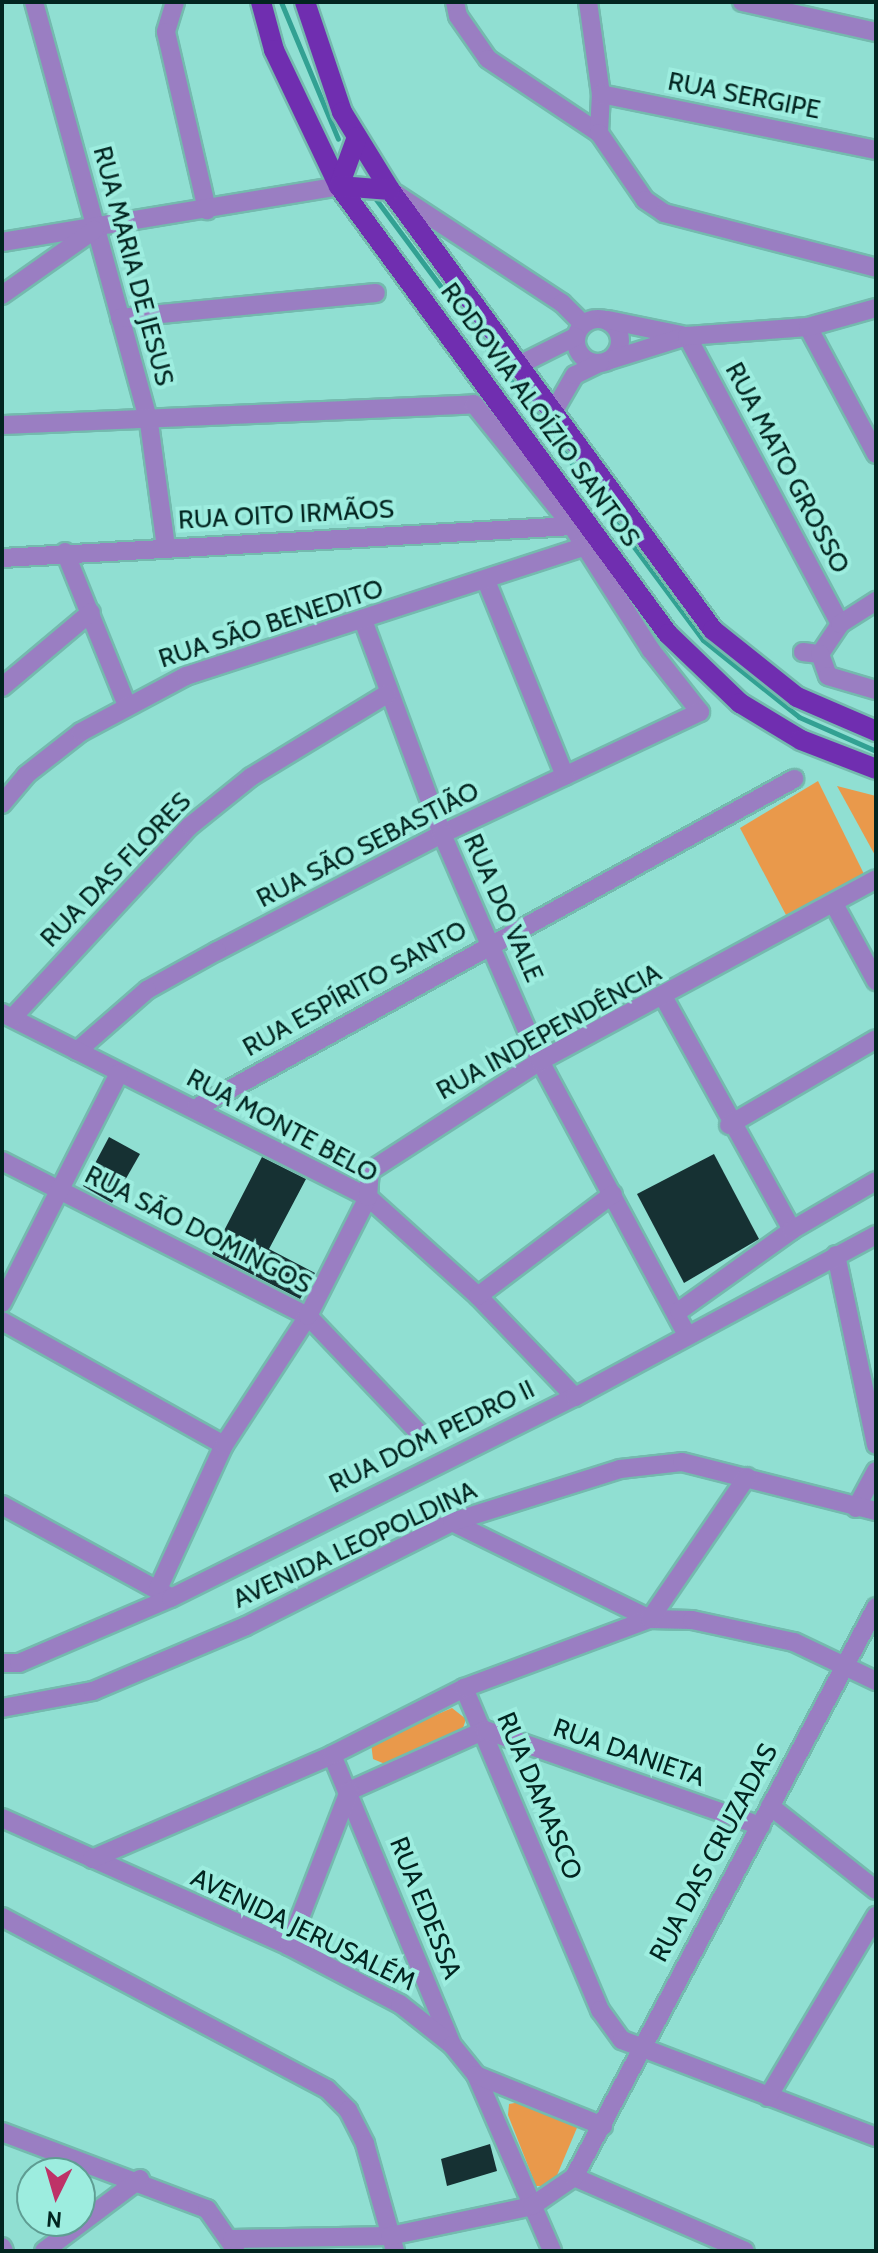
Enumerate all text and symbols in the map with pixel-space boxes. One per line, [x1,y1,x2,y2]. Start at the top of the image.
street label: RUA SERGIPE [665,66,823,126]
street label: RUA MARIA DE JESUS [86,143,180,389]
street label: RODOVIA ALOÍZIO SANTOS [434,277,646,553]
street label: RUA MATO GROSSO [718,357,856,579]
street label: RUA OITO IRMÃOS [177,494,395,536]
street label: RUA SÃO BENEDITO [155,573,387,675]
street label: RUA SÃO SEBASTIÃO [252,775,484,915]
street label: RUA DAS FLORES [34,786,198,954]
street label: RUA DO VALE [456,829,550,987]
street label: RUA ESPÍRITO SANTO [238,914,472,1064]
street label: RUA INDEPENDÊNCIA [431,957,667,1107]
street label: RUA MONTE BELO [181,1063,383,1189]
street label: RUA SÃO DOMINGOS [79,1159,317,1301]
street label: RUA DOM PEDRO II [324,1374,540,1500]
street label: AVENIDA LEOPOLDINA [228,1475,482,1615]
street label: RUA DAMASCO [490,1708,588,1884]
street label: RUA DANIETA [549,1712,709,1794]
street label: RUA DAS CRUZADAS [643,1739,785,1967]
street label: RUA EDESSA [382,1833,468,1983]
street label: AVENIDA JERUSALÉM [186,1862,420,1998]
north arrow [16,2157,96,2237]
text: N [45,2205,63,2234]

